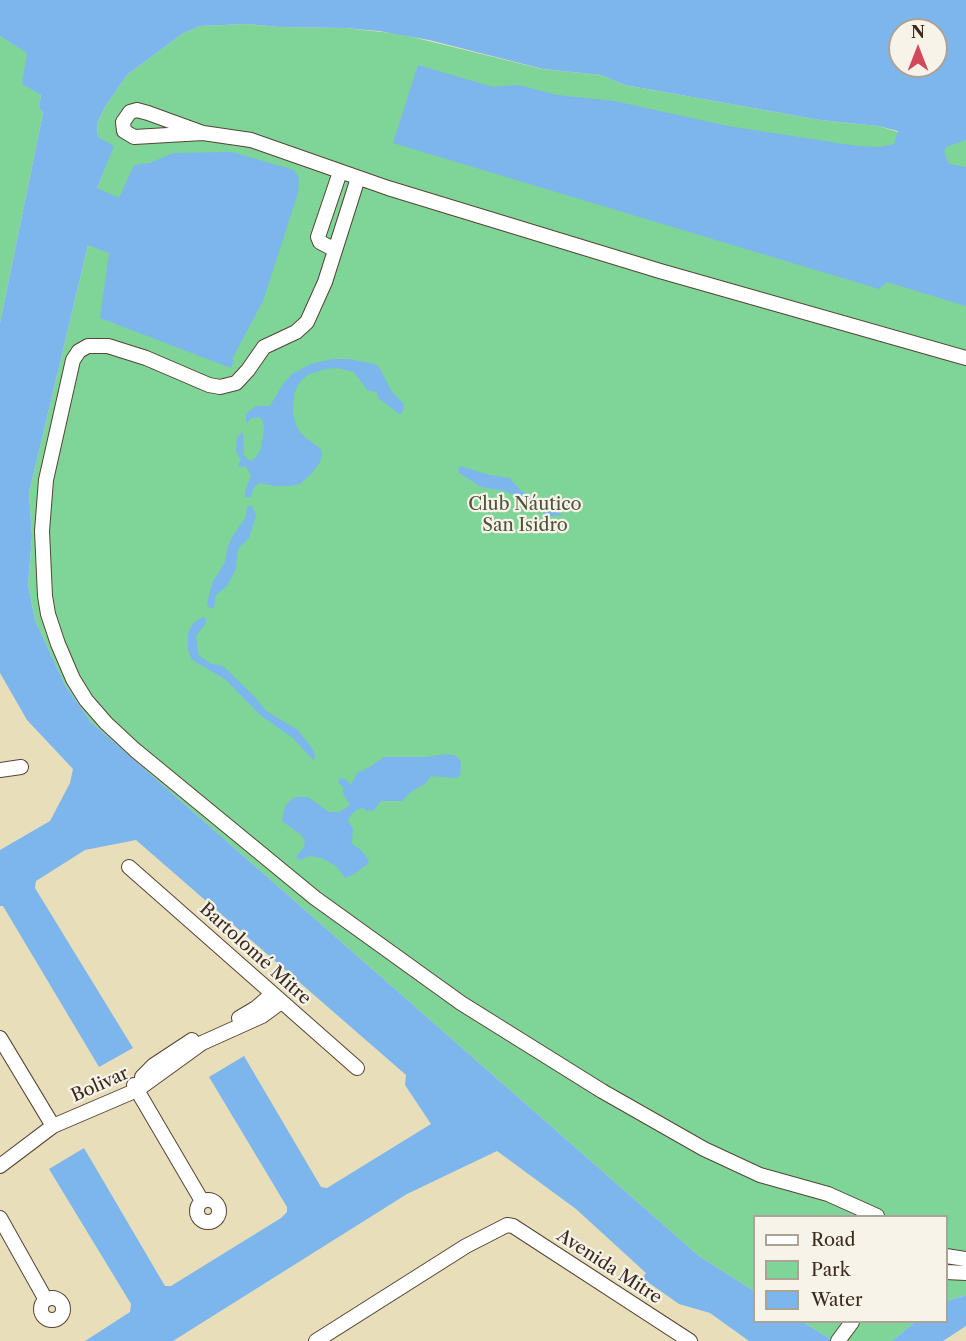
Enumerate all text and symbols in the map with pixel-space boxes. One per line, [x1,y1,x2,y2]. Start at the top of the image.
north arrow [888,18,948,78]
text: N [911,22,925,42]
park label: Club Náutico San Isidro [468,494,582,536]
street label: Bartolomé Mitre [195,898,315,1010]
street label: Bolivar [68,1063,132,1107]
legend [753,1215,948,1323]
street label: Avenida Mitre [552,1225,666,1309]
text: Road [811,1229,856,1251]
text: Park [811,1259,850,1281]
text: Water [811,1289,863,1311]

